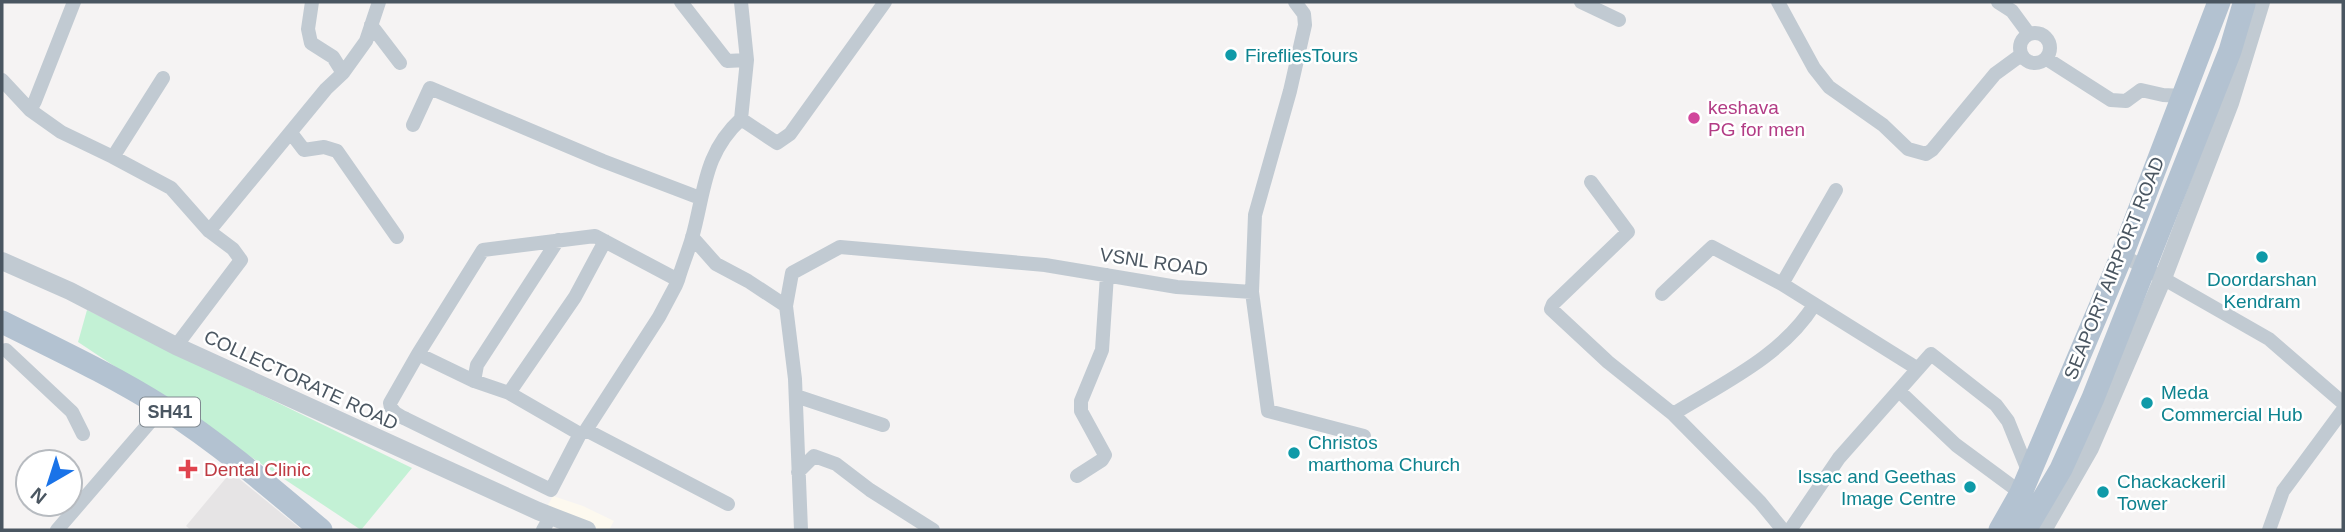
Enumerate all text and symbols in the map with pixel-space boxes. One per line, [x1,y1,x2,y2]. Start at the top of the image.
place label: FirefliesTours [1245,45,1358,66]
marker: FirefliesTours [1223,47,1239,63]
place label: keshava PG for men [1708,97,1805,140]
marker: keshava PG for men [1686,110,1702,126]
street label: SEAPORT AIRPORT ROAD [2060,154,2168,382]
street label: VSNL ROAD [1099,244,1209,280]
marker: Doordarshan Kendram [2254,249,2270,265]
place label: Doordarshan Kendram [2207,269,2317,312]
street label: COLLECTORATE ROAD [201,326,401,434]
place label: Meda Commercial Hub [2161,382,2302,425]
marker: Meda Commercial Hub [2139,395,2155,411]
road number: SH41 [140,398,200,426]
place label: Christos marthoma Church [1308,432,1460,475]
marker: Christos marthoma Church [1286,445,1302,461]
north arrow [14,448,84,518]
marker: Dental Clinic [178,459,198,479]
place label: Dental Clinic [204,459,311,480]
place label: Issac and Geethas Image Centre [1798,466,1956,509]
place label: Chackackeril Tower [2117,471,2226,514]
marker: Issac and Geethas Image Centre [1962,479,1978,495]
text: N [27,483,51,508]
marker: Chackackeril Tower [2095,484,2111,500]

